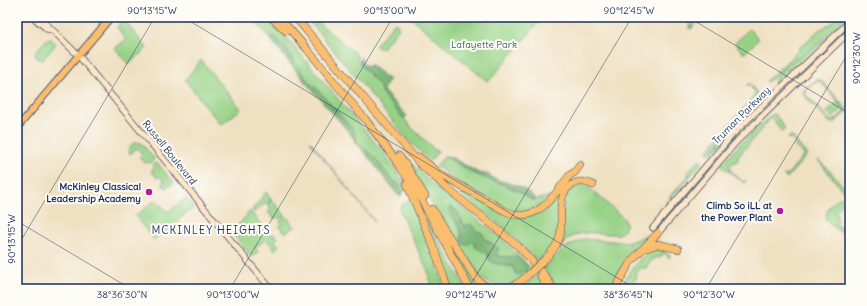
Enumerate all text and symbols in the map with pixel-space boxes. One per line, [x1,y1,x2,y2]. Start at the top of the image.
text: 90°13'15"W [127,4,177,17]
text: 90°13'00"W [364,4,416,17]
text: 90°12'45"W [604,4,654,17]
text: 90°12'30"W [850,32,863,84]
park label: Lafayette Park [451,38,517,51]
street label: Truman Parkway [710,84,773,147]
street label: Russell Boulevard [140,117,200,187]
place label: McKinley Classical Leadership Academy [46,180,141,205]
marker: McKinley Classical Leadership Academy [144,187,154,197]
place label: Climb So iLL at the Power Plant [700,199,773,224]
marker: Climb So iLL at the Power Plant [775,206,785,216]
text: 90°13'15"W [5,214,18,264]
district label: MCKINLEY HEIGHTS [151,223,271,237]
text: 38°36'30"N [97,288,147,301]
text: 90°13'00"W [207,288,259,301]
text: 90°12'45"W [446,288,496,301]
text: 38°36'45"N [603,288,653,301]
text: 90°12'30"W [683,288,735,301]

